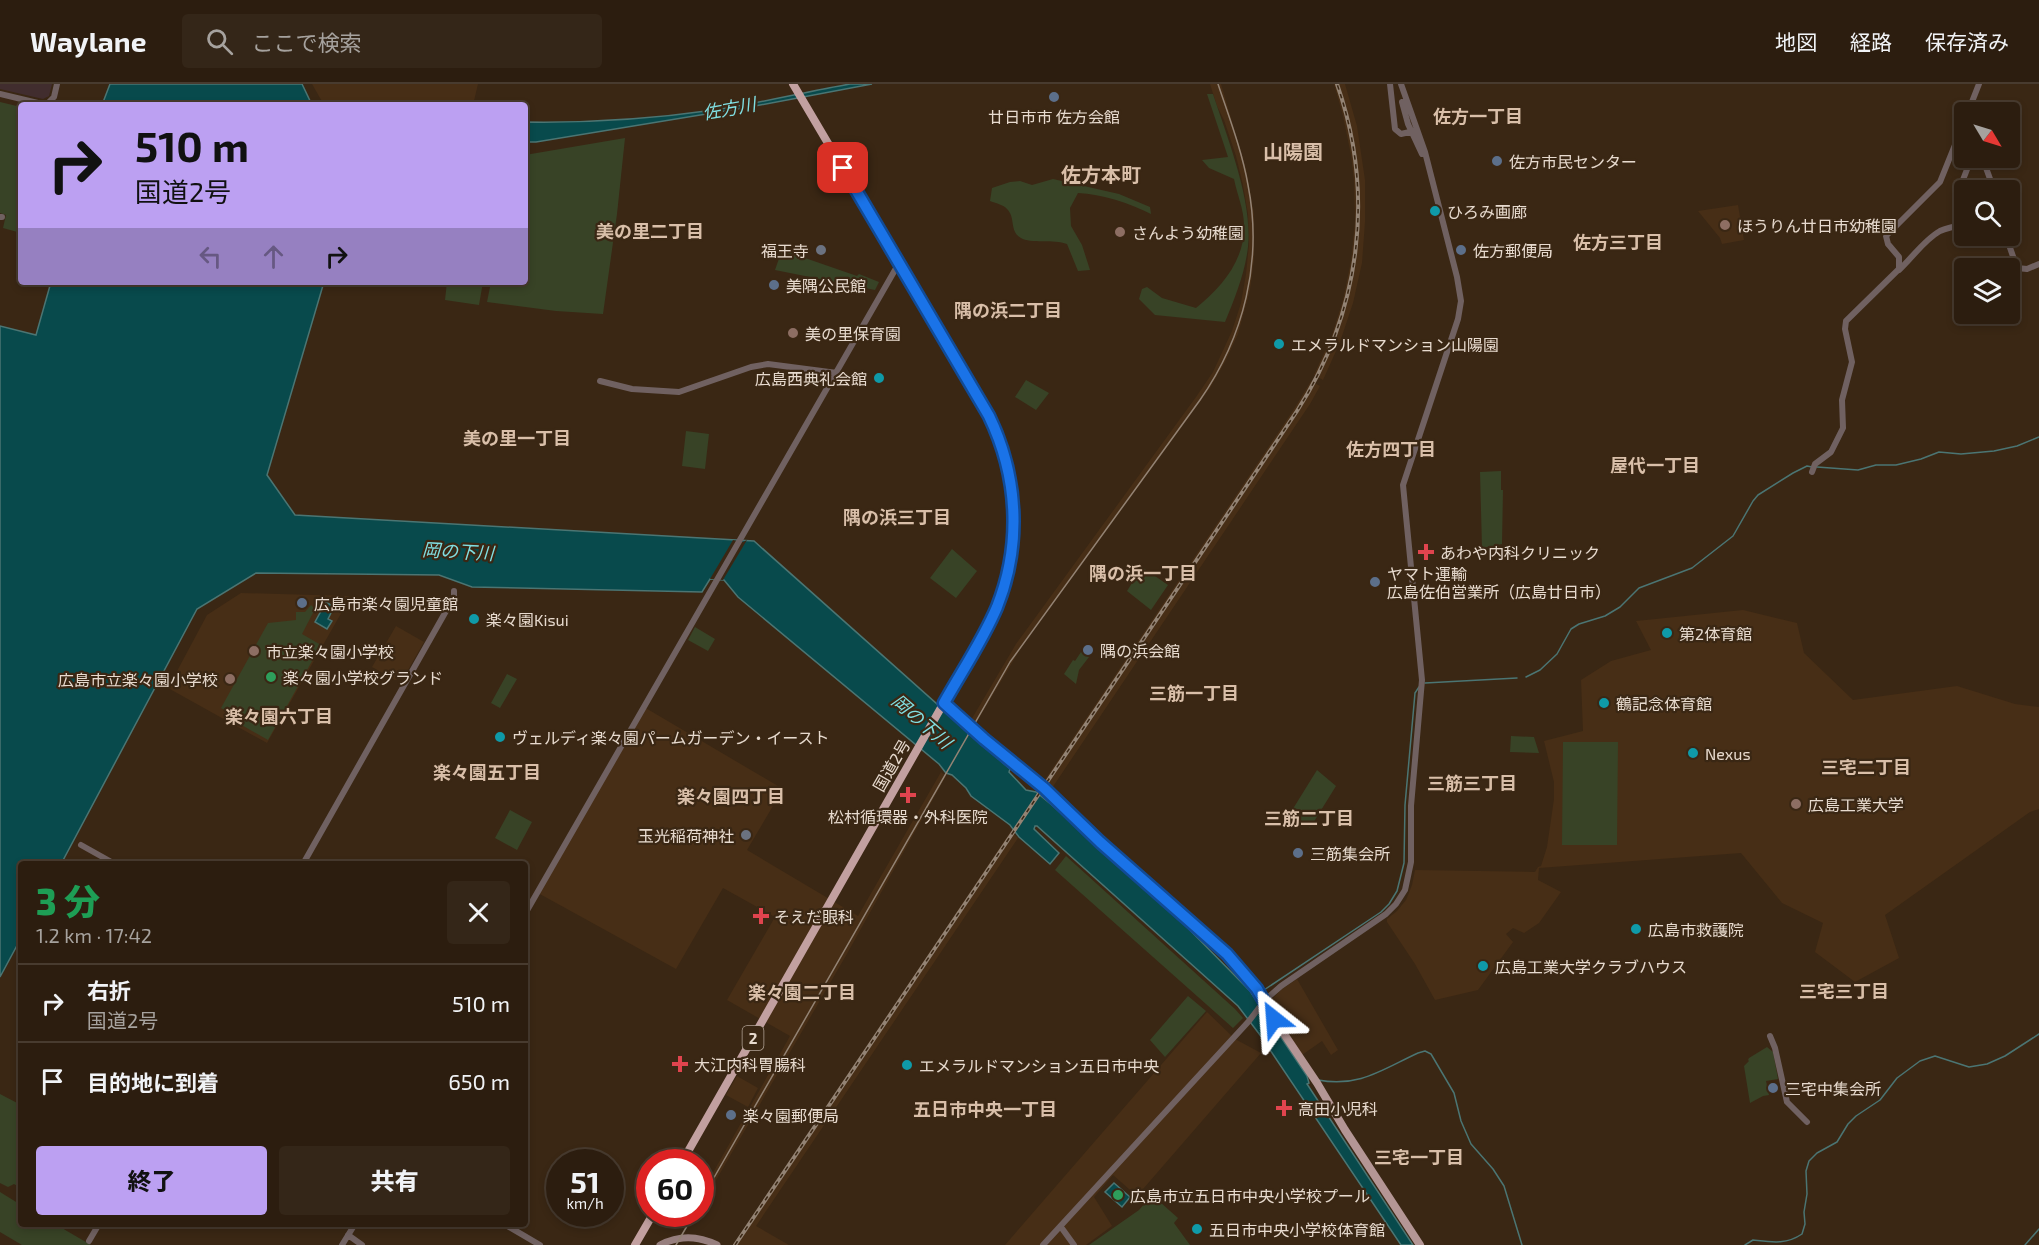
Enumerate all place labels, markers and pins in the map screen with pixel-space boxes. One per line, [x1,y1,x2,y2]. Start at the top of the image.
marker: 廿日市市 佐方会館 [1047,90,1061,104]
place label: 廿日市市 佐方会館 [988,107,1120,126]
pin [817,142,868,193]
place label: 佐方市民センター [1509,152,1637,171]
marker: 佐方市民センター [1490,154,1504,168]
place label: ひろみ画廊 [1447,202,1527,221]
marker: ひろみ画廊 [1428,204,1442,218]
place label: ほうりん廿日市幼稚園 [1737,216,1897,235]
marker: ほうりん廿日市幼稚園 [1718,218,1732,232]
place label: さんよう幼稚園 [1132,223,1244,242]
marker: さんよう幼稚園 [1113,225,1127,239]
place label: 福王寺 [761,241,809,260]
place label: 佐方郵便局 [1473,241,1553,260]
marker: 福王寺 [814,243,828,257]
marker: 佐方郵便局 [1454,243,1468,257]
place label: 美隅公民館 [786,276,866,295]
marker: 美隅公民館 [767,278,781,292]
place label: 美の里保育園 [805,324,901,343]
marker: 美の里保育園 [786,326,800,340]
place label: エメラルドマンション山陽園 [1291,335,1499,354]
marker: エメラルドマンション山陽園 [1272,337,1286,351]
place label: 広島西典礼会館 [755,369,867,388]
marker: 広島西典礼会館 [872,371,886,385]
marker: あわや内科クリニック [1417,543,1435,561]
place label: あわや内科クリニック [1440,543,1600,562]
place label: ヤマト運輸 広島佐伯営業所（広島廿日市） [1387,564,1611,601]
marker: ヤマト運輸 広島佐伯営業所（広島廿日市） [1368,575,1382,589]
place label: 広島市楽々園児童館 [314,594,458,613]
marker: 広島市楽々園児童館 [295,596,309,610]
place label: 楽々園Kisui [486,610,569,629]
marker: 楽々園Kisui [467,612,481,626]
place label: 第2体育館 [1679,624,1752,643]
marker: 第2体育館 [1660,626,1674,640]
place label: 隅の浜会館 [1100,641,1180,660]
place label: 市立楽々園小学校 [266,642,394,661]
marker: 隅の浜会館 [1081,643,1095,657]
marker: 市立楽々園小学校 [247,644,261,658]
place label: 楽々園小学校グランド [283,668,443,687]
place label: 広島市立楽々園小学校 [58,670,218,689]
marker: 楽々園小学校グランド [264,670,278,684]
marker: 広島市立楽々園小学校 [223,672,237,686]
place label: 鶴記念体育館 [1616,694,1712,713]
marker: 鶴記念体育館 [1597,696,1611,710]
place label: ヴェルディ楽々園パームガーデン・イースト [512,728,830,747]
marker: ヴェルディ楽々園パームガーデン・イースト [493,730,507,744]
place label: Nexus [1705,744,1751,763]
marker: Nexus [1686,746,1700,760]
marker: 松村循環器・外科医院 [899,786,917,804]
place label: 広島工業大学 [1808,795,1904,814]
marker: 広島工業大学 [1789,797,1803,811]
place label: 松村循環器・外科医院 [828,807,988,826]
place label: 玉光稲荷神社 [638,826,734,845]
marker: 玉光稲荷神社 [739,828,753,842]
place label: 三筋集会所 [1310,844,1390,863]
marker: 三筋集会所 [1291,846,1305,860]
marker: そえだ眼科 [752,907,770,925]
place label: そえだ眼科 [774,907,854,926]
place label: 広島市救護院 [1648,920,1744,939]
marker: 広島市救護院 [1629,922,1643,936]
place label: 広島工業大学クラブハウス [1495,957,1687,976]
marker: 広島工業大学クラブハウス [1476,959,1490,973]
marker: 大江内科胃腸科 [671,1055,689,1073]
place label: 大江内科胃腸科 [694,1055,806,1074]
place label: エメラルドマンション五日市中央 [919,1056,1159,1075]
marker: エメラルドマンション五日市中央 [900,1058,914,1072]
place label: 三宅中集会所 [1785,1079,1881,1098]
marker: 三宅中集会所 [1766,1081,1780,1095]
marker: 高田小児科 [1275,1099,1293,1117]
place label: 高田小児科 [1298,1099,1378,1118]
place label: 楽々園郵便局 [743,1106,839,1125]
marker: 楽々園郵便局 [724,1108,738,1122]
place label: 広島市立五日市中央小学校プール [1130,1186,1370,1205]
marker: 広島市立五日市中央小学校プール [1111,1188,1125,1202]
place label: 五日市中央小学校体育館 [1209,1220,1385,1239]
marker: 五日市中央小学校体育館 [1190,1222,1204,1236]

